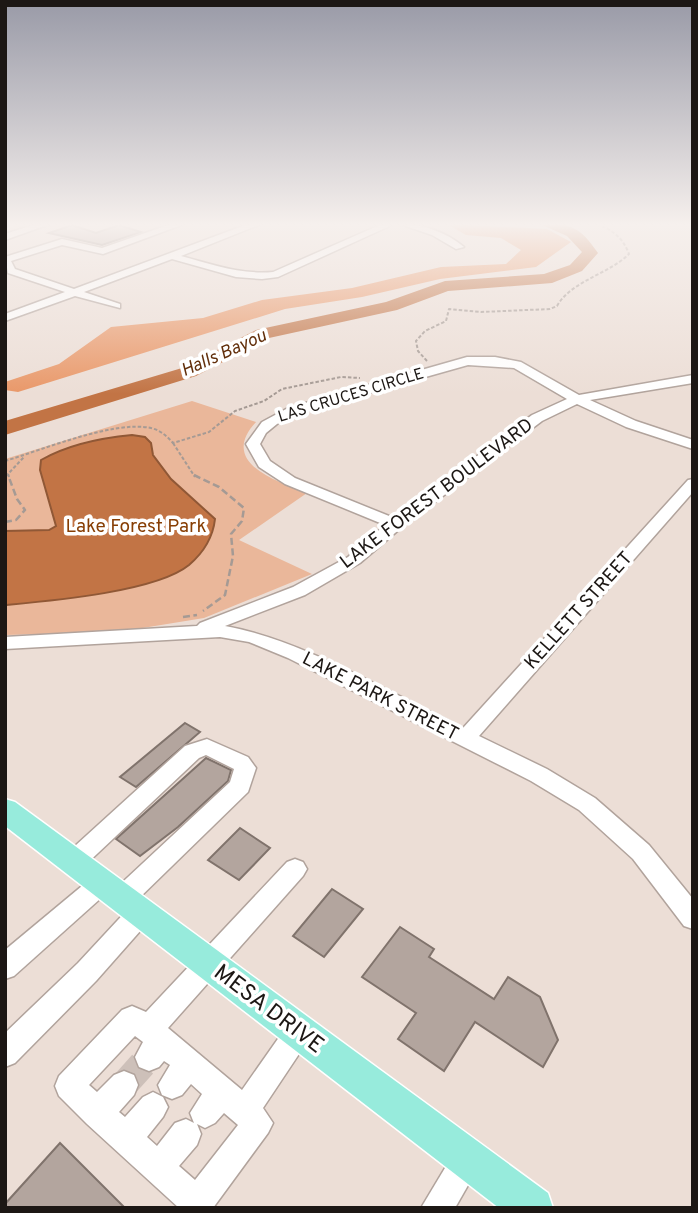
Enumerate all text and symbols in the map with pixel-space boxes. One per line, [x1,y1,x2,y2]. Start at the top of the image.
water label: Halls Bayou [178,325,270,383]
street label: LAS CRUCES CIRCLE [276,364,426,428]
street label: LAKE FOREST BOULEVARD [336,413,538,575]
park label: Lake Forest Park [65,515,207,539]
street label: KELLETT STREET [520,547,638,675]
street label: LAKE PARK STREET [298,647,462,747]
street label: MESA DRIVE [207,959,329,1061]

